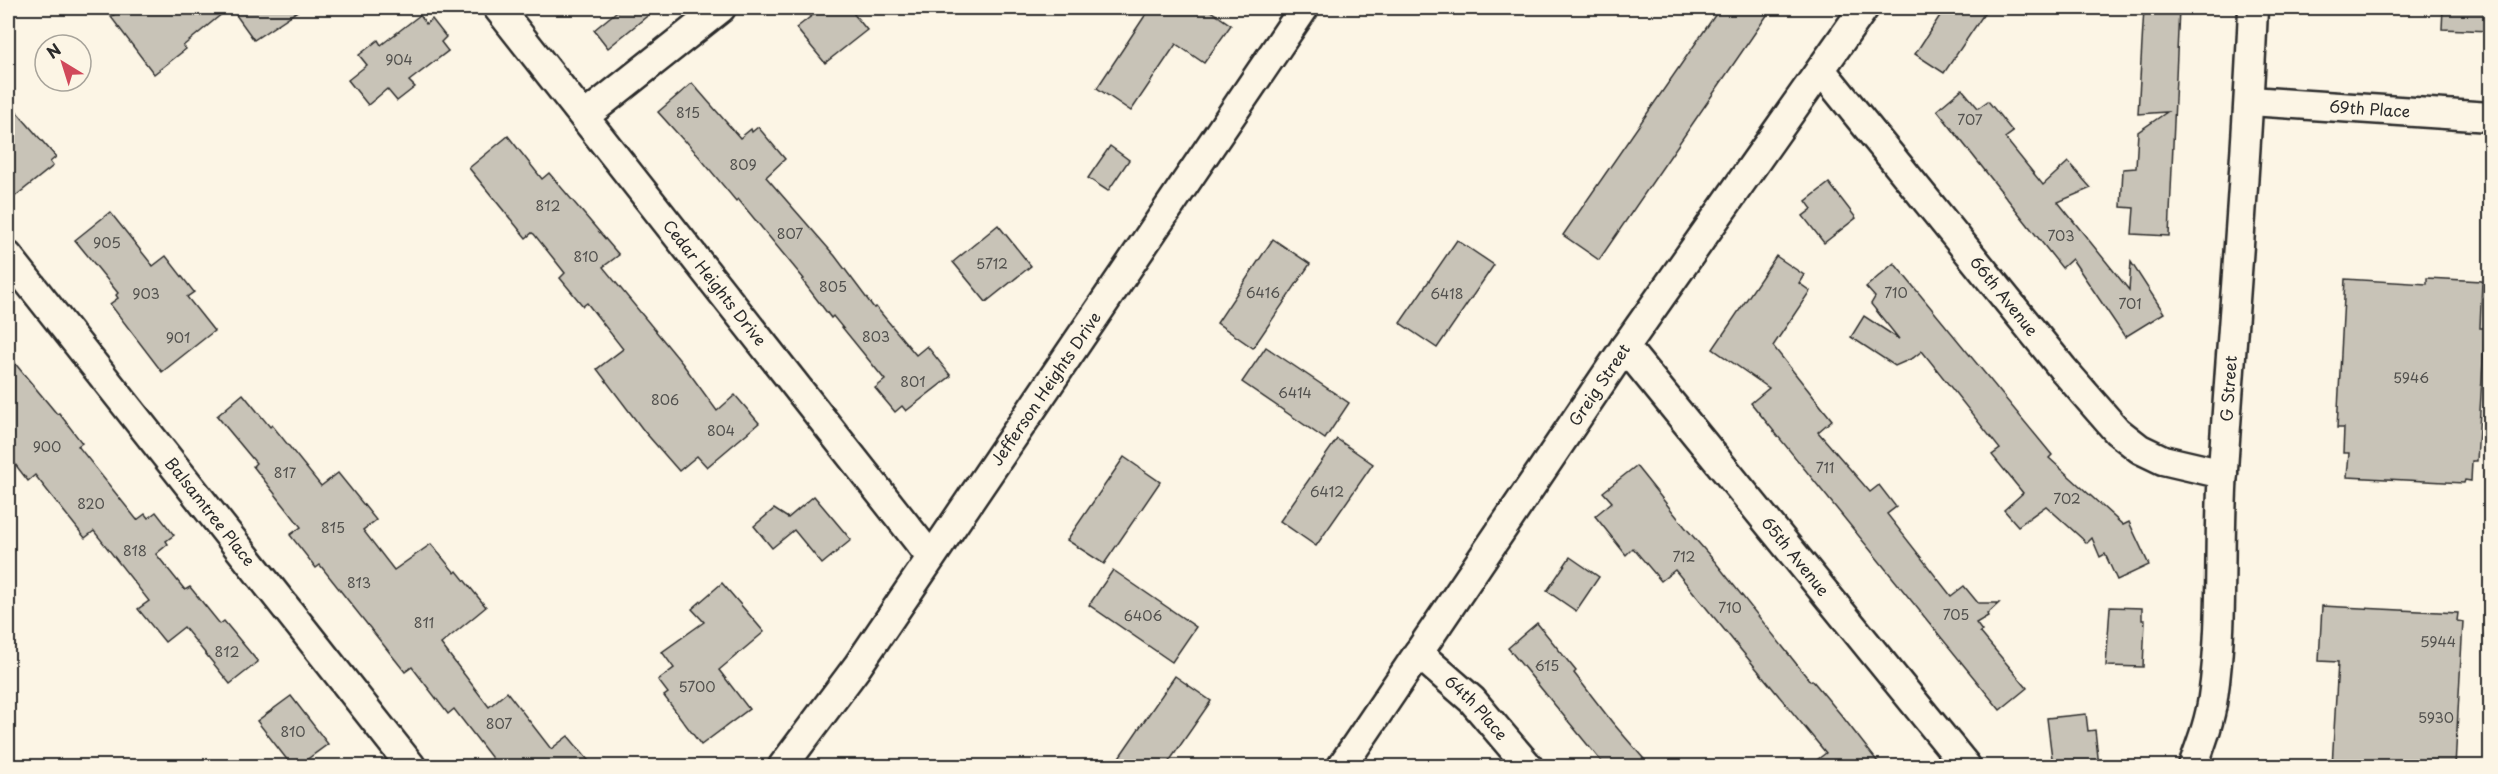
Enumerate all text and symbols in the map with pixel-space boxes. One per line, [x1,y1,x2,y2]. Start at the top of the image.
north arrow [33,33,93,93]
text: N [41,37,66,64]
house number: 904 [385,49,413,70]
street label: 69th Place [2329,93,2411,123]
house number: 815 [676,102,700,123]
house number: 707 [1957,109,1983,130]
house number: 809 [729,154,757,175]
house number: 812 [536,195,560,216]
street label: Cedar Heights Drive [658,214,773,351]
house number: 807 [777,223,803,244]
house number: 703 [2047,225,2075,246]
house number: 905 [93,232,121,253]
house number: 810 [573,246,599,267]
street label: 66th Avenue [1965,250,2045,341]
house number: 5712 [976,253,1008,274]
house number: 805 [819,276,847,297]
house number: 6416 [1246,282,1280,303]
house number: 710 [1884,282,1908,303]
house number: 903 [132,283,160,304]
house number: 6418 [1431,283,1464,304]
house number: 701 [2118,293,2142,314]
street label: Jefferson Heights Drive [984,306,1106,470]
house number: 803 [862,326,890,347]
house number: 901 [166,327,190,348]
street label: Greig Street [1562,338,1635,430]
street label: G Street [2213,354,2242,422]
house number: 5946 [2393,367,2429,388]
house number: 801 [900,371,926,392]
house number: 6414 [1278,382,1312,403]
house number: 806 [651,389,679,410]
house number: 804 [707,420,735,441]
house number: 900 [33,436,61,457]
street label: Balsamtree Place [160,451,262,571]
house number: 711 [1816,457,1834,478]
house number: 817 [274,462,297,483]
house number: 6412 [1310,481,1344,502]
house number: 702 [2053,488,2081,509]
house number: 820 [77,493,105,514]
street label: 65th Avenue [1757,511,1836,601]
house number: 815 [321,517,345,538]
house number: 818 [123,540,147,561]
house number: 712 [1672,546,1696,567]
house number: 813 [347,572,371,593]
house number: 710 [1718,597,1742,618]
house number: 705 [1943,604,1969,625]
house number: 6406 [1124,605,1162,626]
house number: 811 [414,612,434,633]
house number: 5944 [2420,631,2456,652]
house number: 812 [215,641,239,662]
house number: 615 [1535,655,1559,676]
street label: 64th Place [1440,669,1514,745]
house number: 5700 [678,676,716,697]
house number: 5930 [2418,707,2454,728]
house number: 807 [486,713,512,734]
house number: 810 [280,721,306,742]

